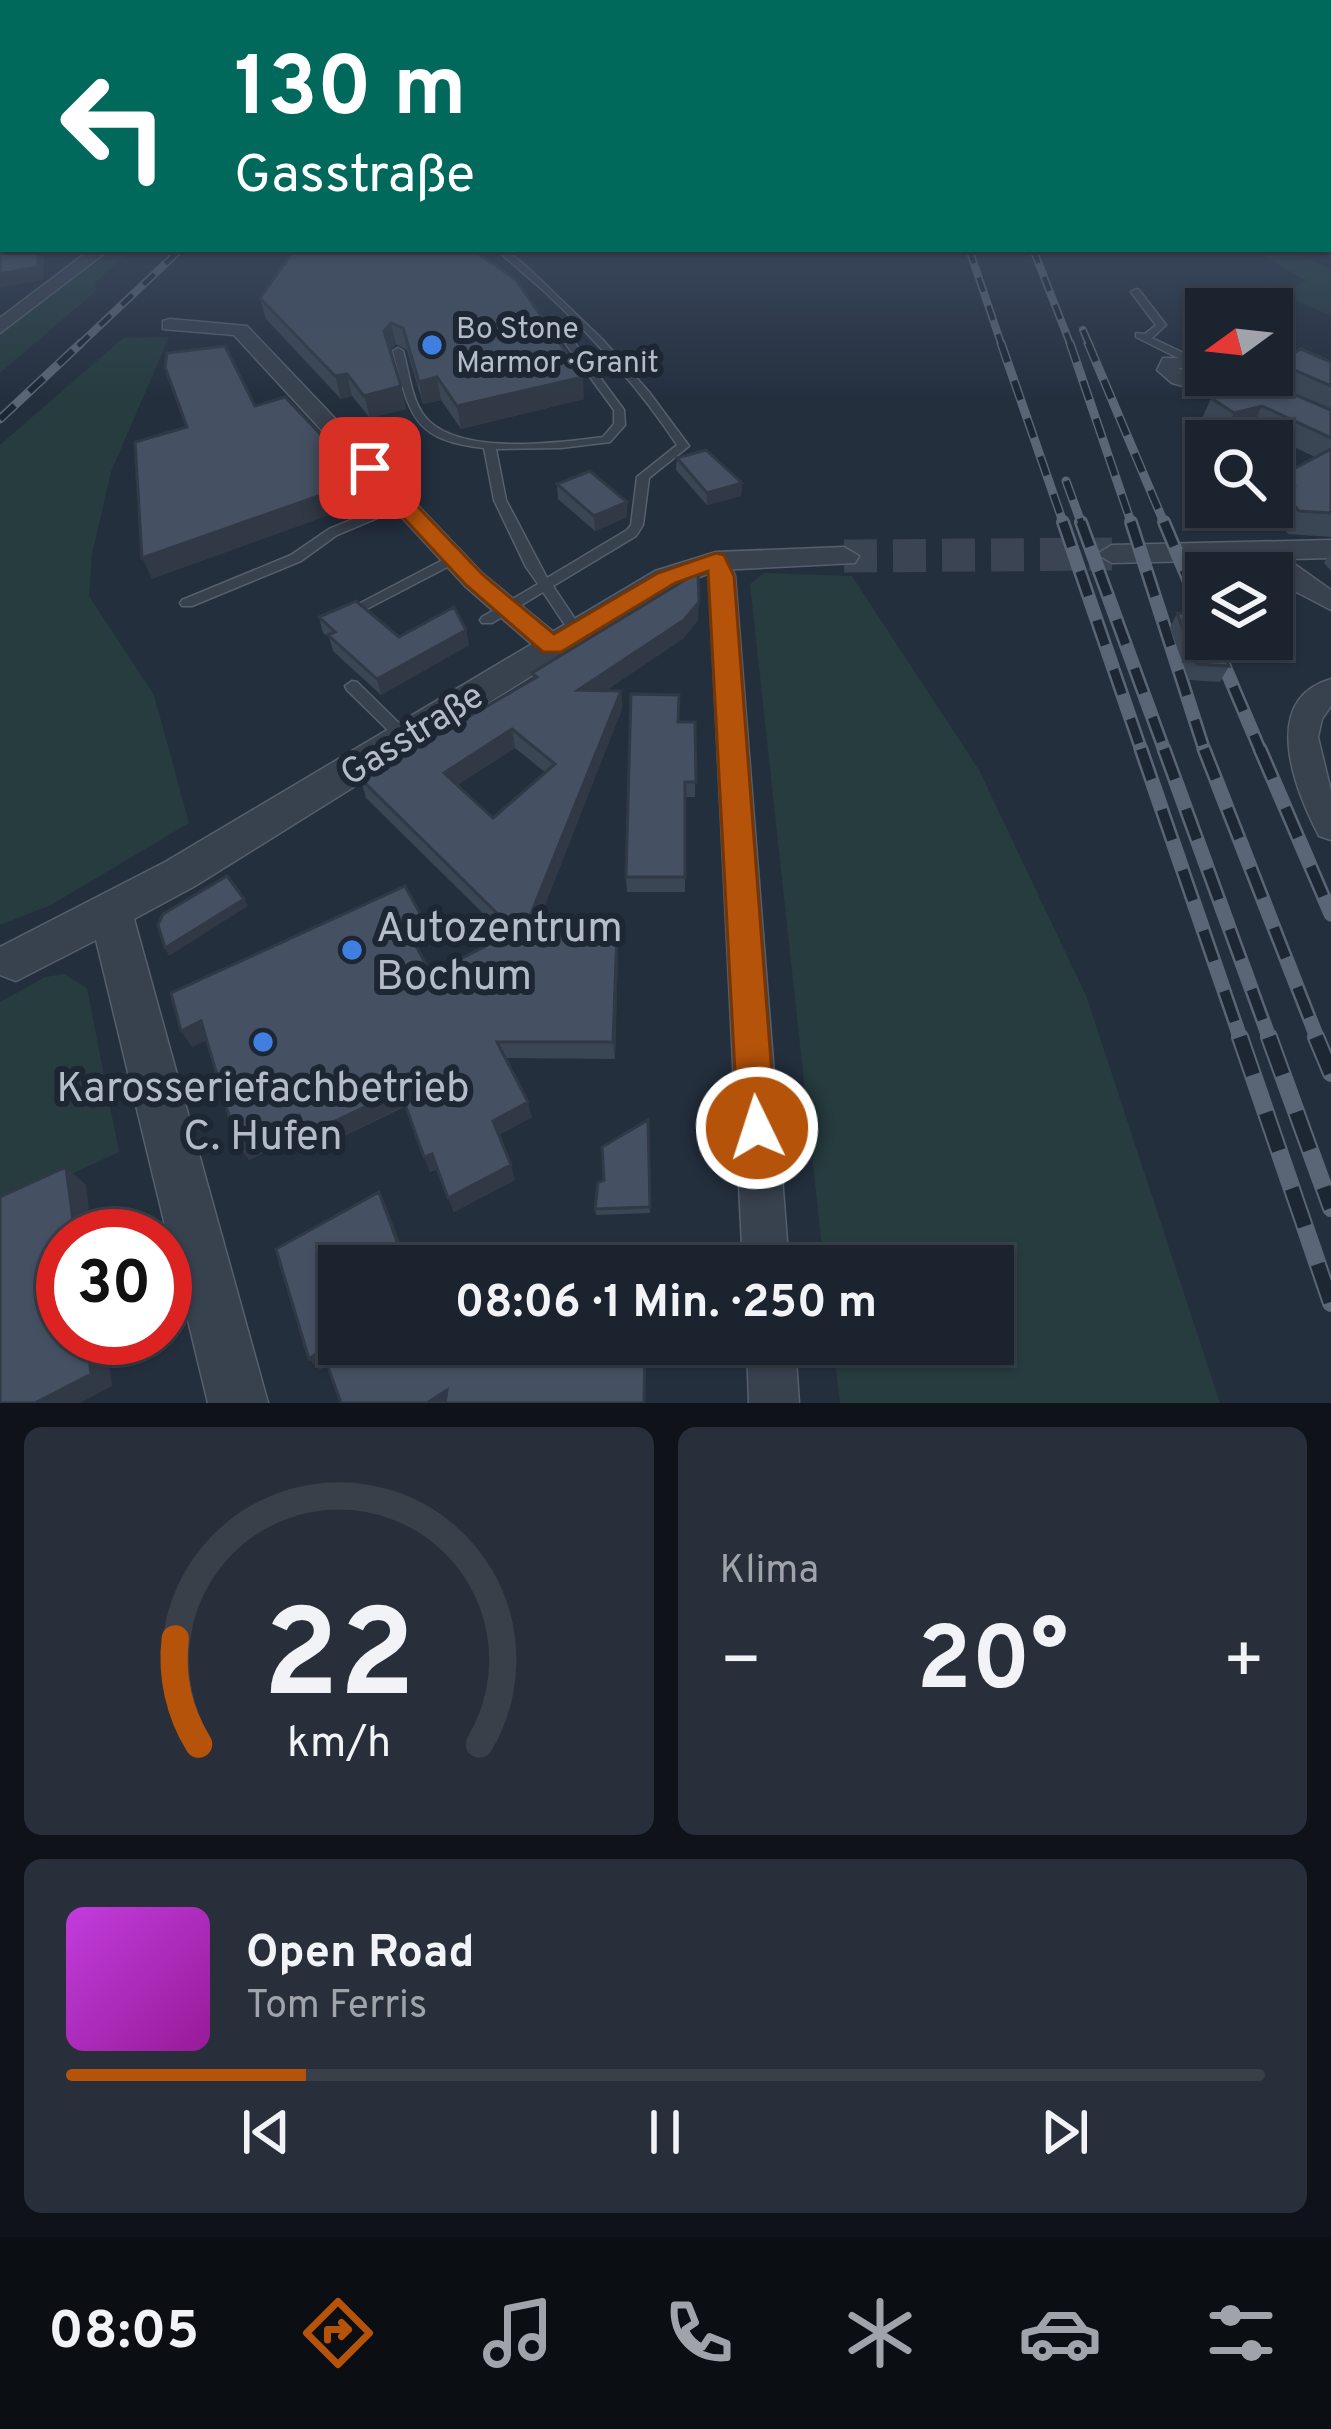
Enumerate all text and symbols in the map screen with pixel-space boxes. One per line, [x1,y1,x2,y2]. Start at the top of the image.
text: 130 m [234,39,466,145]
icon: left [36,48,192,204]
text: Gasstraße [234,143,475,212]
north arrow [1185,288,1293,396]
map controls [1185,288,1293,660]
place label: Bo Stone Marmor · Granit [456,312,659,383]
marker: Bo Stone Marmor · Granit [419,332,445,358]
pin [319,417,421,519]
button: search [1185,420,1293,528]
icon: arrive [337,435,403,501]
button: layers [1185,552,1293,660]
street label: Gasstraße [333,674,493,798]
place label: Autozentrum Bochum [376,904,623,1005]
marker: Autozentrum Bochum [339,937,365,963]
marker: Karosseriefachbetrieb C. Hufen [250,1029,276,1055]
place label: Karosseriefachbetrieb C. Hufen [56,1064,470,1165]
position arrow [694,1065,820,1191]
speed limit sign: 30 [36,1209,192,1365]
text: 08:06 · 1 Min. · 250 m [455,1276,877,1333]
text: Klima [720,1548,819,1597]
text: 22 [262,1583,415,1741]
text: 20° [916,1608,1068,1721]
text: − [720,1623,762,1706]
text: + [1222,1623,1265,1706]
text: km/h [287,1718,391,1772]
text: Open Road [246,1926,474,1983]
text: Tom Ferris [246,1983,427,2032]
icon: previous [233,2099,299,2165]
icon: pause [632,2099,698,2165]
icon: next [1032,2099,1098,2165]
icon: directions [296,2291,380,2375]
icon: music [476,2291,560,2375]
icon: phone [657,2291,741,2375]
icon: climate [838,2291,922,2375]
icon: car [1018,2291,1102,2375]
icon: filters [1199,2291,1283,2375]
text: 08:05 [48,2299,199,2368]

